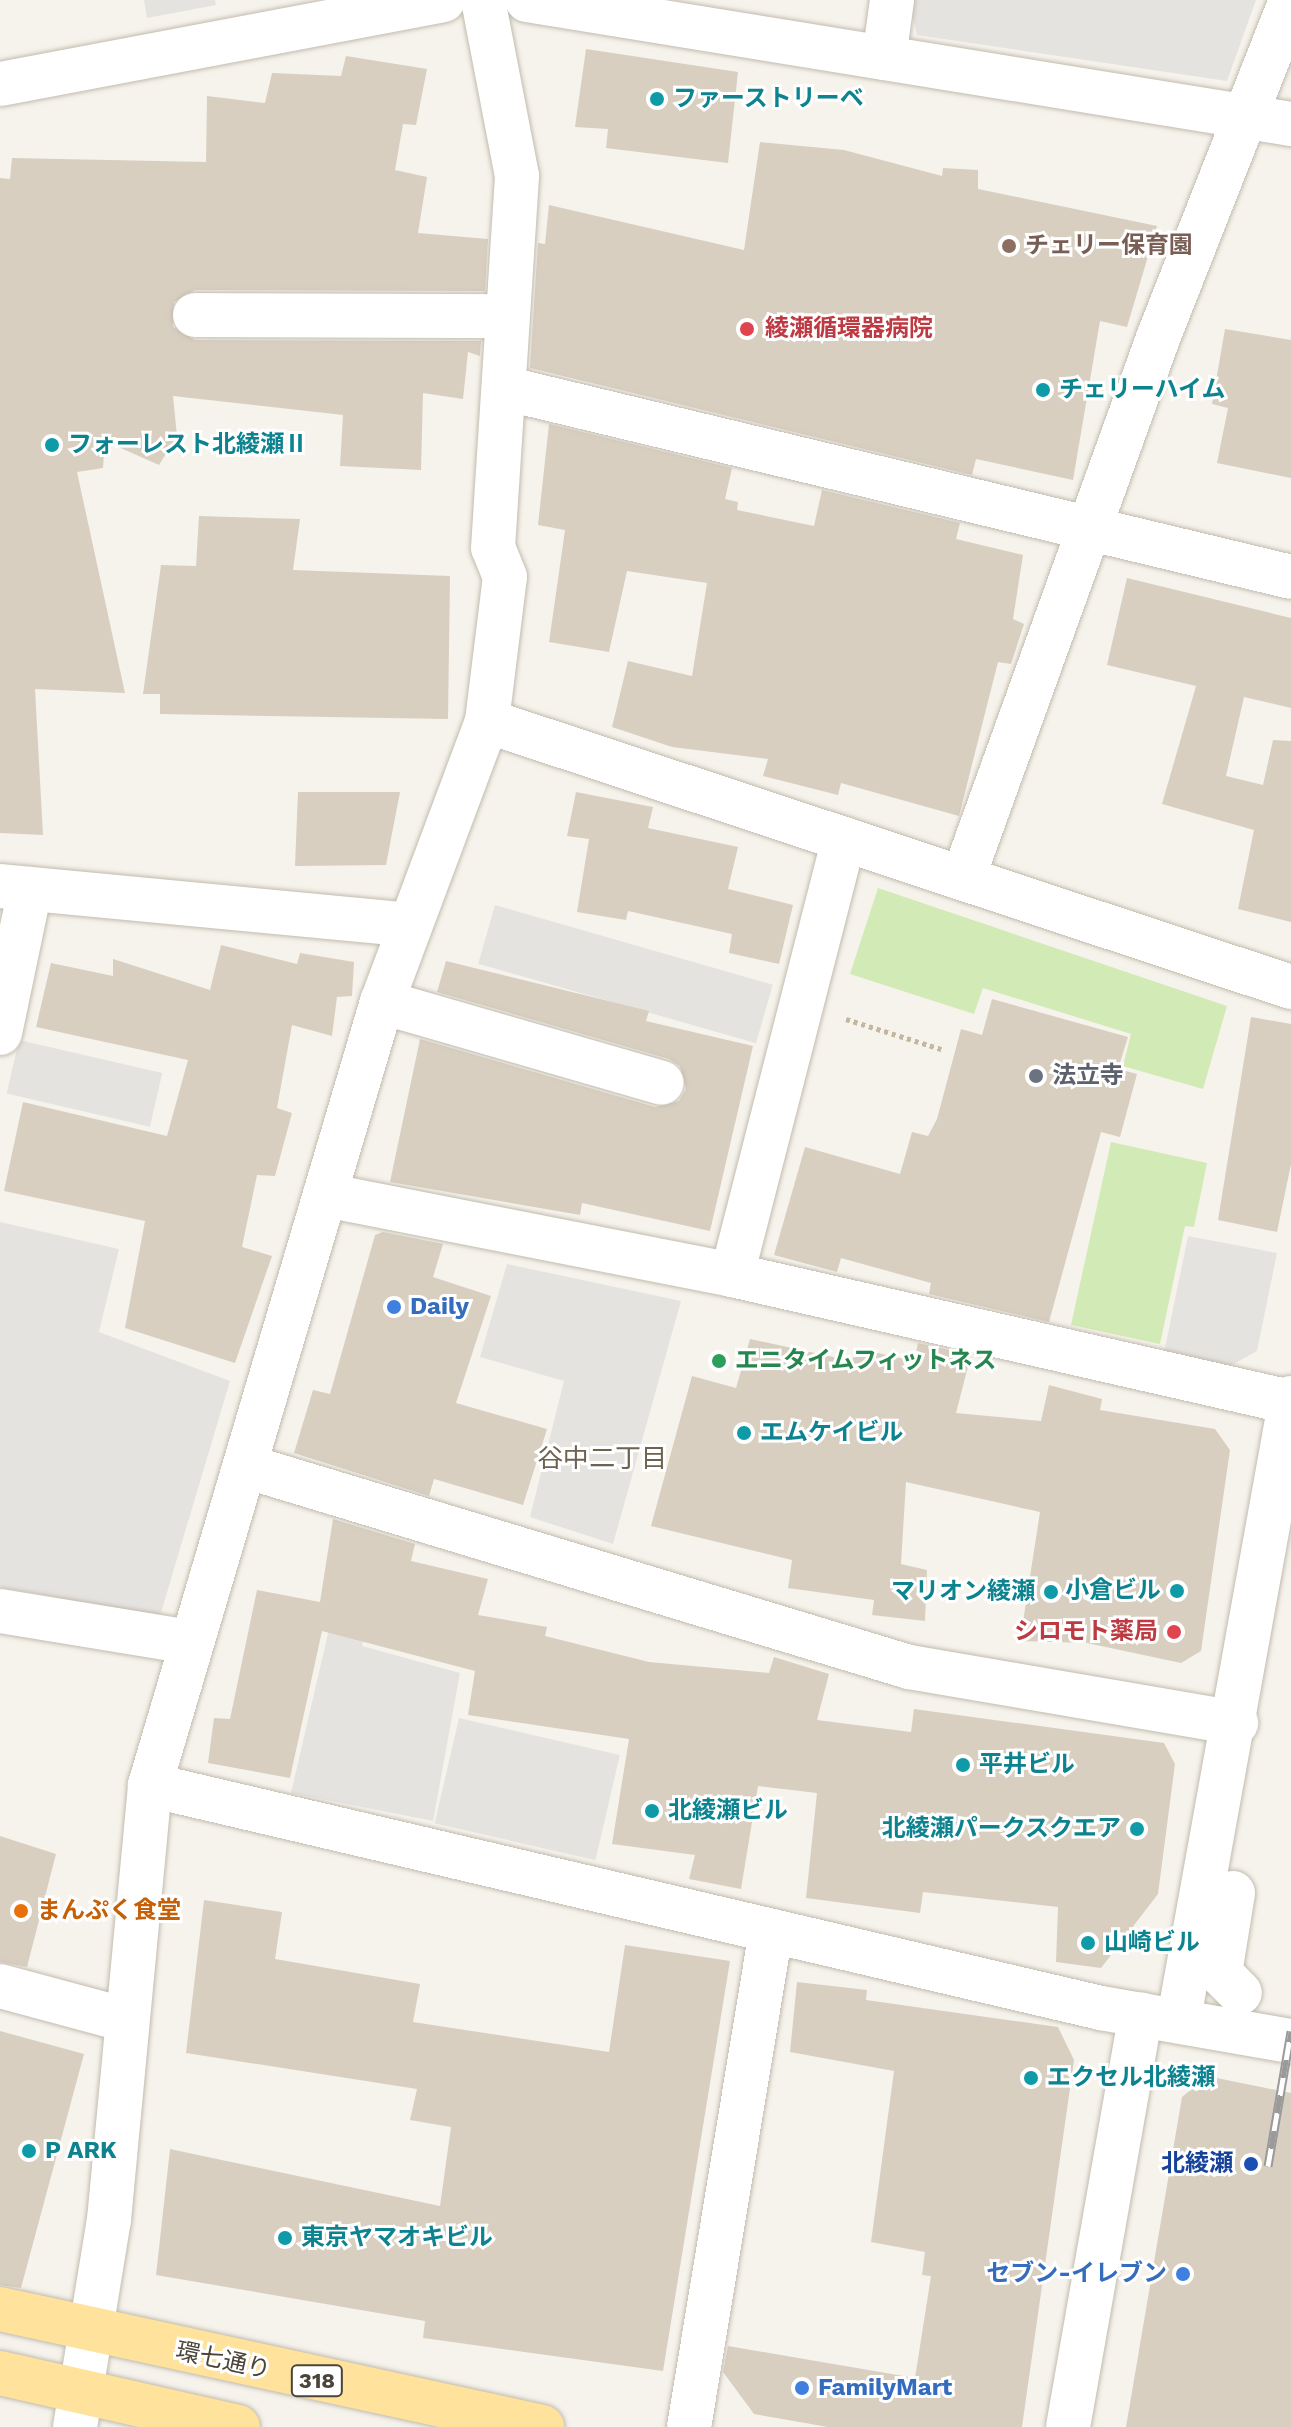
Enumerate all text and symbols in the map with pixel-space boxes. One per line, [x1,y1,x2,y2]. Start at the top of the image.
place label: ファーストリーベ [673,85,865,113]
marker: ファーストリーベ [648,90,666,108]
place label: チェリー保育園 [1025,232,1193,260]
marker: チェリー保育園 [1000,237,1018,255]
place label: 綾瀬循環器病院 [765,315,933,343]
marker: 綾瀬循環器病院 [736,318,758,340]
place label: チェリーハイム [1059,376,1227,404]
marker: チェリーハイム [1034,381,1052,399]
place label: フォーレスト北綾瀬Ⅱ [68,431,308,459]
marker: フォーレスト北綾瀬Ⅱ [43,436,61,454]
place label: 法立寺 [1052,1062,1124,1090]
marker: 法立寺 [1027,1067,1045,1085]
place label: Daily [410,1293,469,1321]
marker: Daily [385,1298,403,1316]
place label: エニタイムフィットネス [735,1347,999,1375]
marker: エニタイムフィットネス [710,1352,728,1370]
place label: エムケイビル [760,1419,904,1447]
marker: エムケイビル [735,1424,753,1442]
district label: 谷中二丁目 [537,1443,667,1475]
place label: 小倉ビル [1065,1577,1161,1605]
place label: マリオン綾瀬 [891,1578,1035,1606]
marker: 小倉ビル [1168,1582,1186,1600]
marker: マリオン綾瀬 [1042,1583,1060,1601]
place label: シロモト薬局 [1014,1618,1158,1646]
marker: シロモト薬局 [1165,1623,1183,1641]
place label: 平井ビル [979,1751,1075,1779]
marker: 平井ビル [954,1756,972,1774]
place label: 北綾瀬ビル [668,1797,788,1825]
marker: 北綾瀬ビル [643,1802,661,1820]
place label: 北綾瀬パークスクエア [881,1815,1121,1843]
marker: 北綾瀬パークスクエア [1128,1820,1146,1838]
place label: まんぷく食堂 [37,1897,181,1925]
marker: まんぷく食堂 [12,1902,30,1920]
place label: 山崎ビル [1104,1929,1200,1957]
marker: 山崎ビル [1079,1934,1097,1952]
place label: エクセル北綾瀬 [1047,2064,1215,2092]
marker: エクセル北綾瀬 [1022,2069,1040,2087]
place label: P ARK [45,2137,117,2165]
marker: P ARK [20,2142,38,2160]
place label: 北綾瀬 [1161,2150,1233,2178]
marker: 北綾瀬 [1240,2153,1262,2175]
place label: 東京ヤマオキビル [301,2224,493,2252]
marker: 東京ヤマオキビル [276,2229,294,2247]
place label: セブン-イレブン [986,2260,1167,2288]
marker: セブン-イレブン [1174,2265,1192,2283]
street label: 環七通り [173,2337,273,2385]
road number: 318 [289,2363,345,2399]
place label: FamilyMart [818,2374,952,2402]
marker: FamilyMart [793,2379,811,2397]

